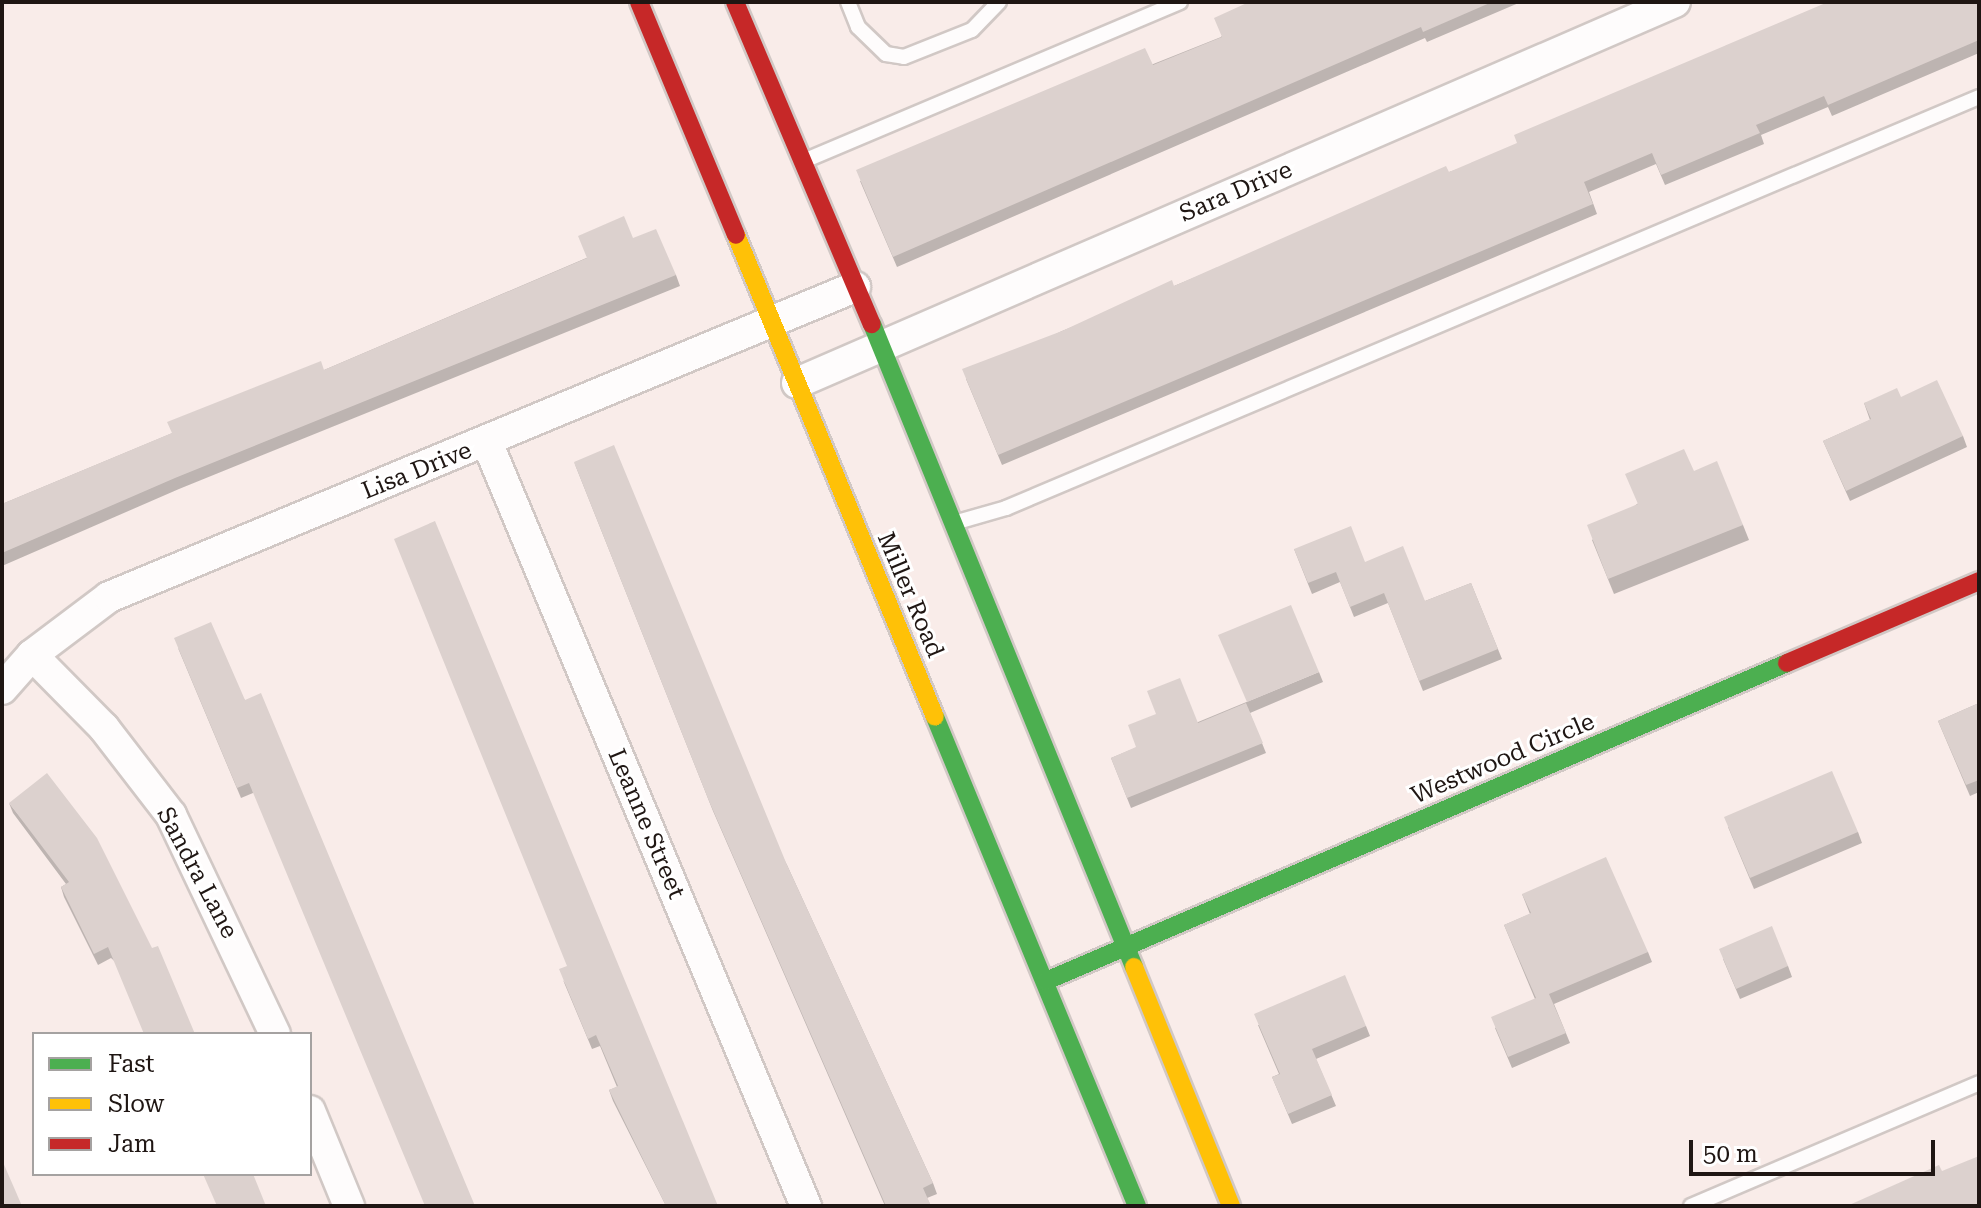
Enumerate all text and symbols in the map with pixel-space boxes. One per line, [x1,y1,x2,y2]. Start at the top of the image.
street label: Sara Drive [1175,155,1297,229]
street label: Lisa Drive [358,436,476,506]
street label: Miller Road [871,528,949,662]
street label: Westwood Circle [1407,707,1599,811]
street label: Leanne Street [601,745,691,903]
street label: Sandra Lane [150,802,244,944]
legend [32,1032,312,1176]
text: Fast [108,1050,155,1078]
text: Slow [108,1090,164,1118]
scale bar [1693,1124,1939,1174]
text: Jam [108,1130,156,1158]
text: 50 m [1703,1140,1758,1168]

